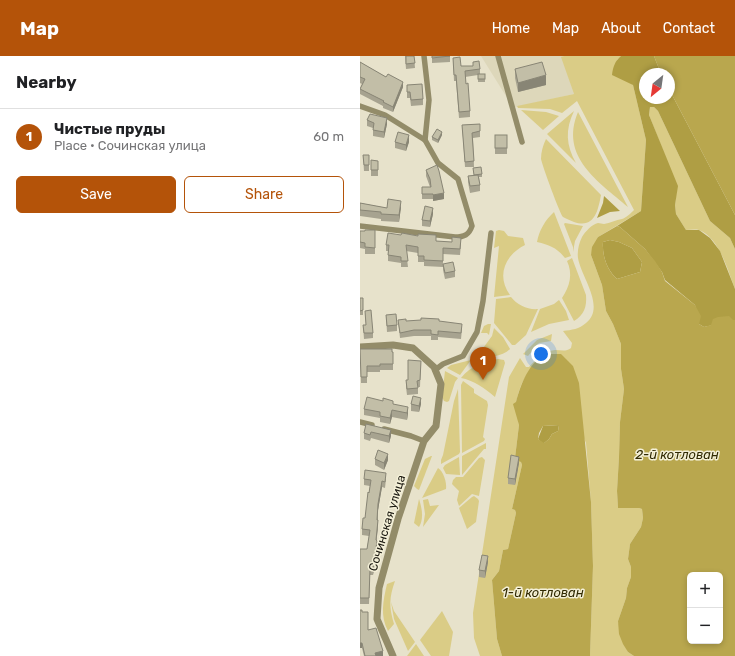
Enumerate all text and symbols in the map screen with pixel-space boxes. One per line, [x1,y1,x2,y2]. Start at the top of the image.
text: Map [20,17,59,40]
text: Home [492,20,530,37]
text: Map [552,20,579,37]
text: About [601,20,641,37]
text: Contact [663,20,715,37]
north arrow [639,68,675,104]
text: Nearby [16,72,77,92]
text: Чистые пруды [54,120,165,138]
text: 1 [26,129,32,144]
text: 60 m [313,129,344,144]
text: Place · Сочинская улица [54,138,206,153]
button: Save [16,176,176,213]
button: Share [184,176,344,213]
your location [531,344,551,364]
pin: 1 [470,347,496,380]
water label: 2-й котлован [635,447,719,462]
street label: Сочинская улица [366,473,408,573]
map controls [687,572,723,644]
button: + [687,572,723,608]
water label: 1-й котлован [502,585,584,600]
button: − [687,608,723,644]

